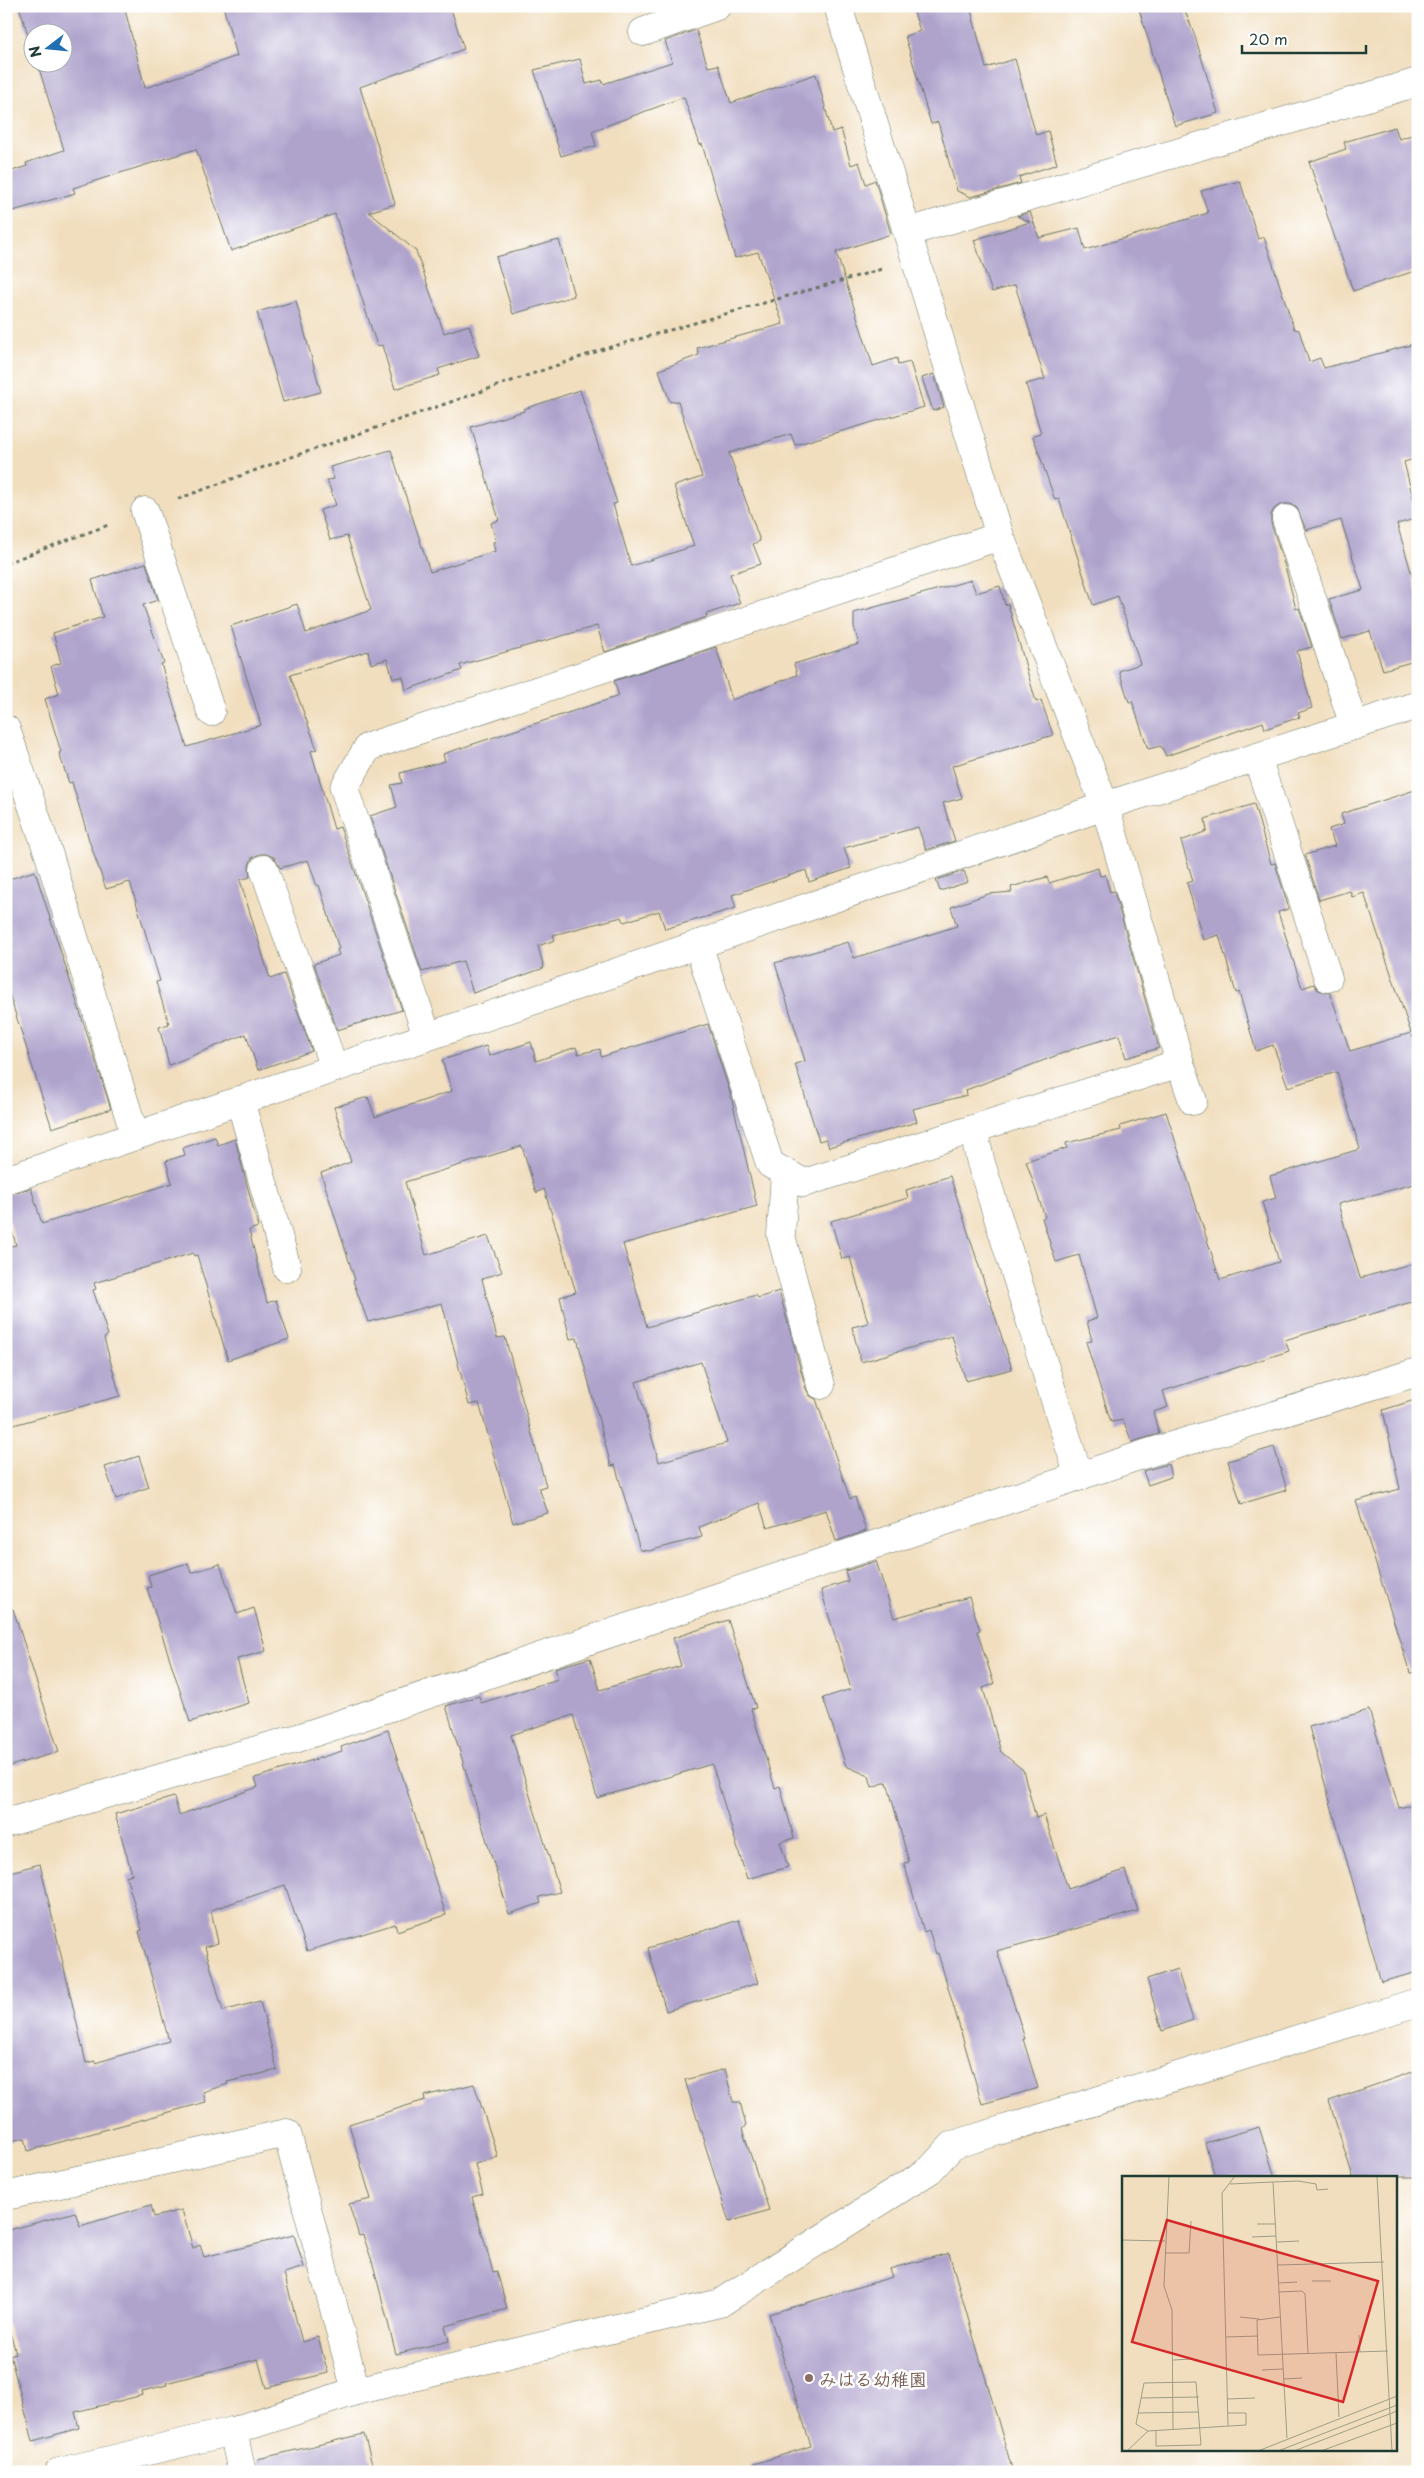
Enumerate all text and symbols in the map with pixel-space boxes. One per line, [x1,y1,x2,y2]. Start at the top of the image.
north arrow [22,22,72,72]
scale bar [1242,22,1365,54]
text: 20 m [1249,27,1288,50]
text: N [23,43,47,60]
inset map [1122,2176,1396,2450]
place label: みはる幼稚園 [819,2365,927,2392]
marker: みはる幼稚園 [803,2372,815,2384]

